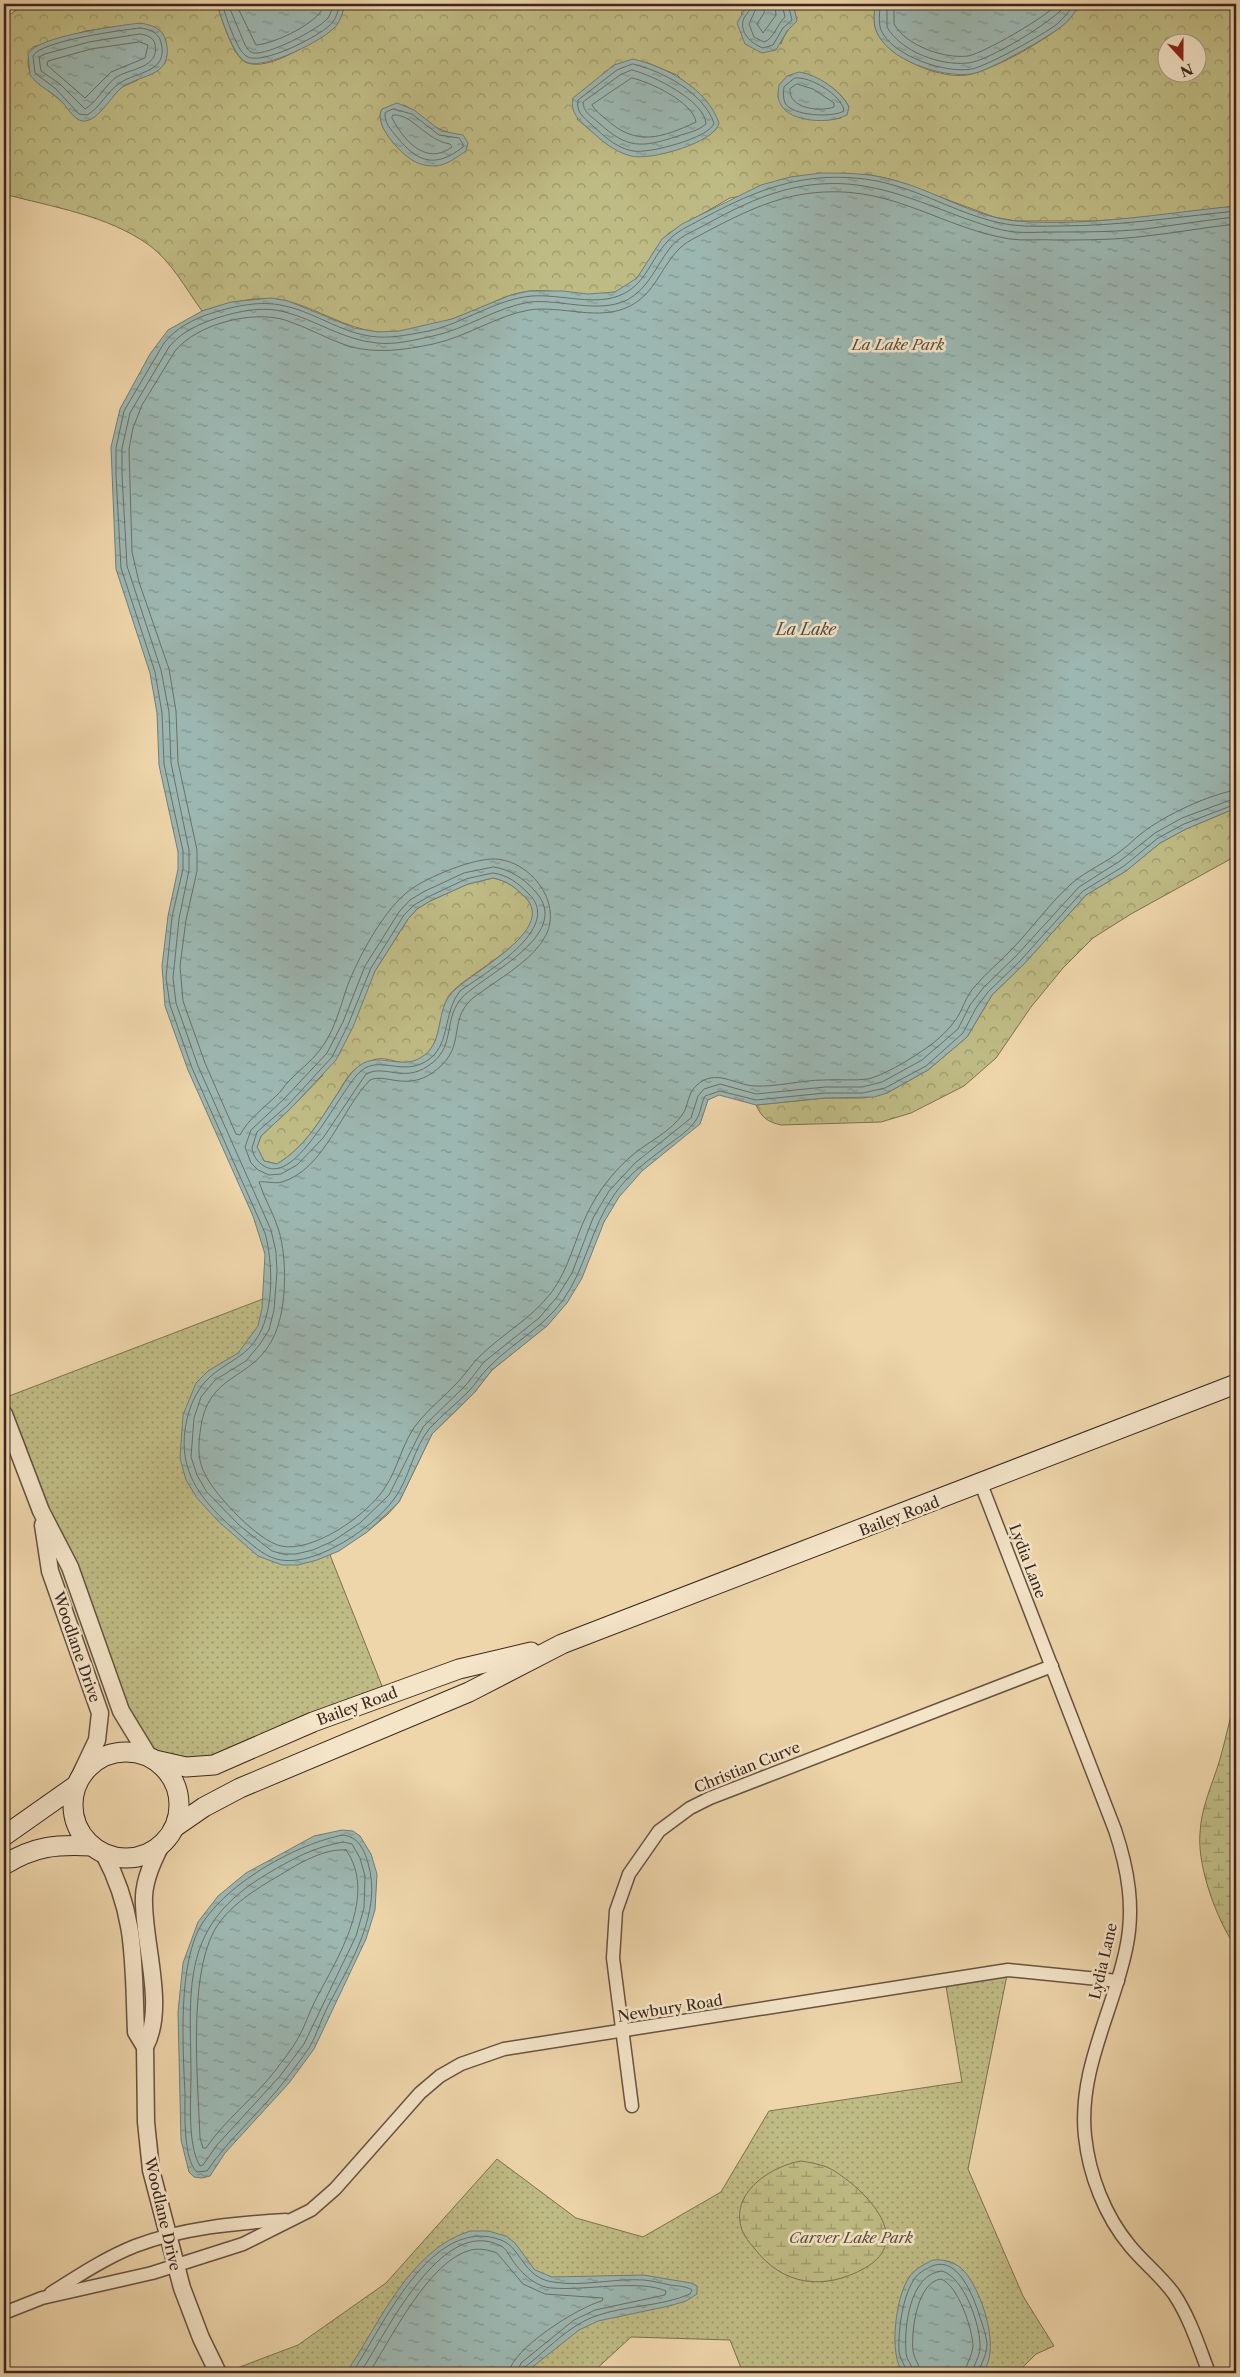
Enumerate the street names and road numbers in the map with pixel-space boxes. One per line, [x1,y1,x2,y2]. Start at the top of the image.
street label: Bailey Road [856,1492,942,1540]
street label: Lydia Lane [1005,1521,1051,1601]
street label: Woodlane Drive [49,1588,105,1705]
street label: Bailey Road [314,1683,400,1729]
street label: Christian Curve [691,1737,803,1797]
street label: Lydia Lane [1085,1921,1121,2001]
street label: Newbury Road [616,1990,724,2026]
street label: Woodlane Drive [140,2154,185,2273]

